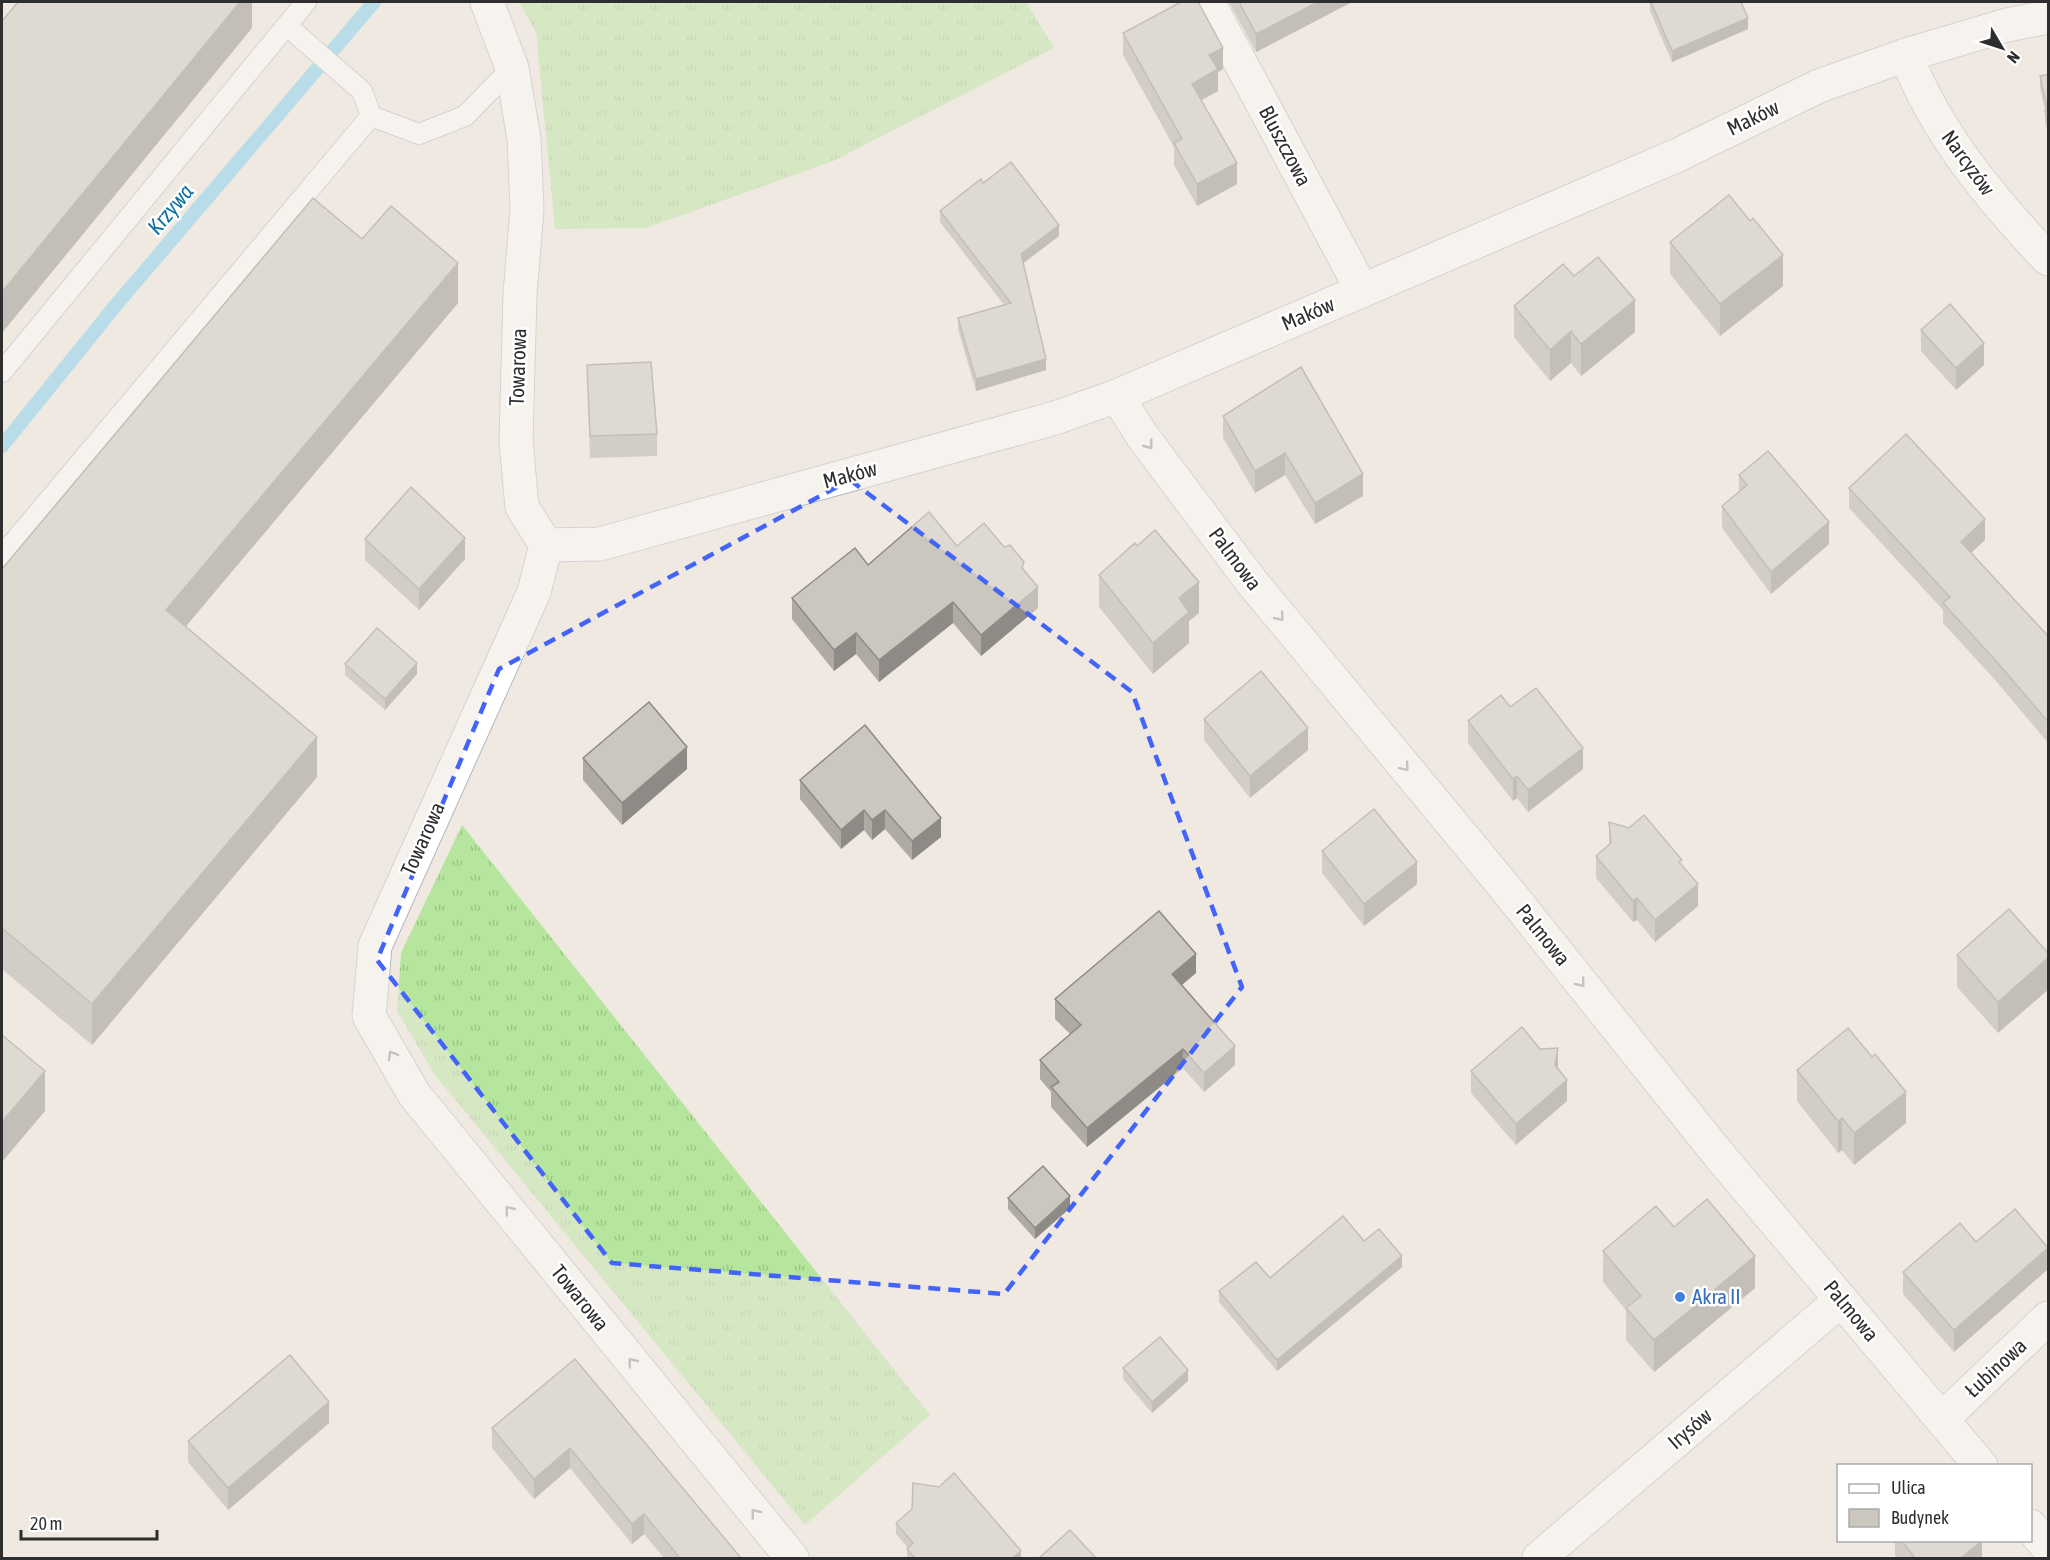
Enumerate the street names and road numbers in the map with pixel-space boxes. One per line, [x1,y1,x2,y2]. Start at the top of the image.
street label: Maków [1723,94,1783,140]
street label: Bluszczowa [1255,101,1317,190]
street label: Narcyzów [1937,125,2001,200]
street label: Maków [1278,291,1338,335]
street label: Towarowa [504,328,530,406]
street label: Maków [820,455,880,493]
street label: Palmowa [1205,522,1267,594]
street label: Towarowa [395,798,449,879]
street label: Palmowa [1512,899,1576,970]
street label: Towarowa [547,1260,615,1335]
street label: Palmowa [1819,1275,1884,1346]
street label: Łubinowa [1960,1333,2031,1402]
street label: Irysów [1663,1403,1716,1454]

